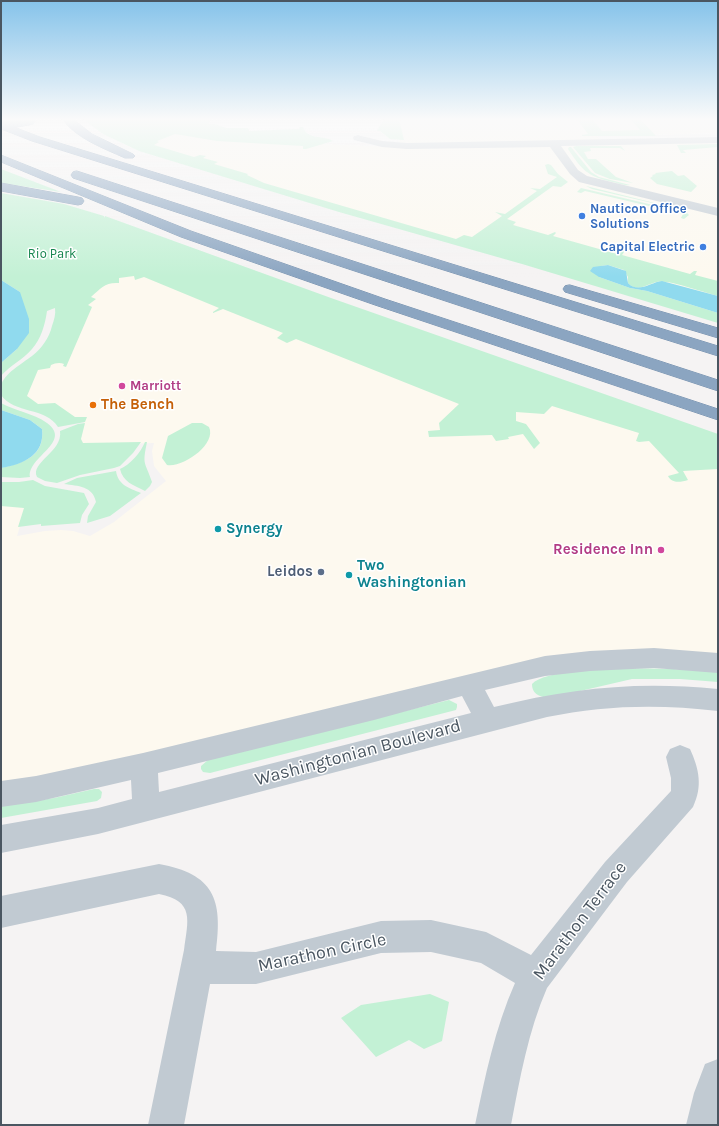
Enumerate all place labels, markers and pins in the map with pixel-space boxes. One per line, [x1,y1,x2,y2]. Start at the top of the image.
place label: Nauticon Office Solutions [590,201,687,232]
marker: Nauticon Office Solutions [577,211,587,221]
place label: Capital Electric [600,239,695,255]
marker: Capital Electric [698,242,708,252]
place label: Marriott [130,378,181,394]
marker: Marriott [117,381,127,391]
place label: The Bench [101,396,174,414]
marker: The Bench [88,400,98,410]
place label: Synergy [226,520,283,538]
marker: Synergy [213,524,223,534]
place label: Residence Inn [553,541,653,559]
marker: Residence Inn [656,545,666,555]
place label: Two Washingtonian [357,557,466,592]
place label: Leidos [267,563,313,581]
marker: Leidos [316,567,326,577]
marker: Two Washingtonian [344,570,354,580]

